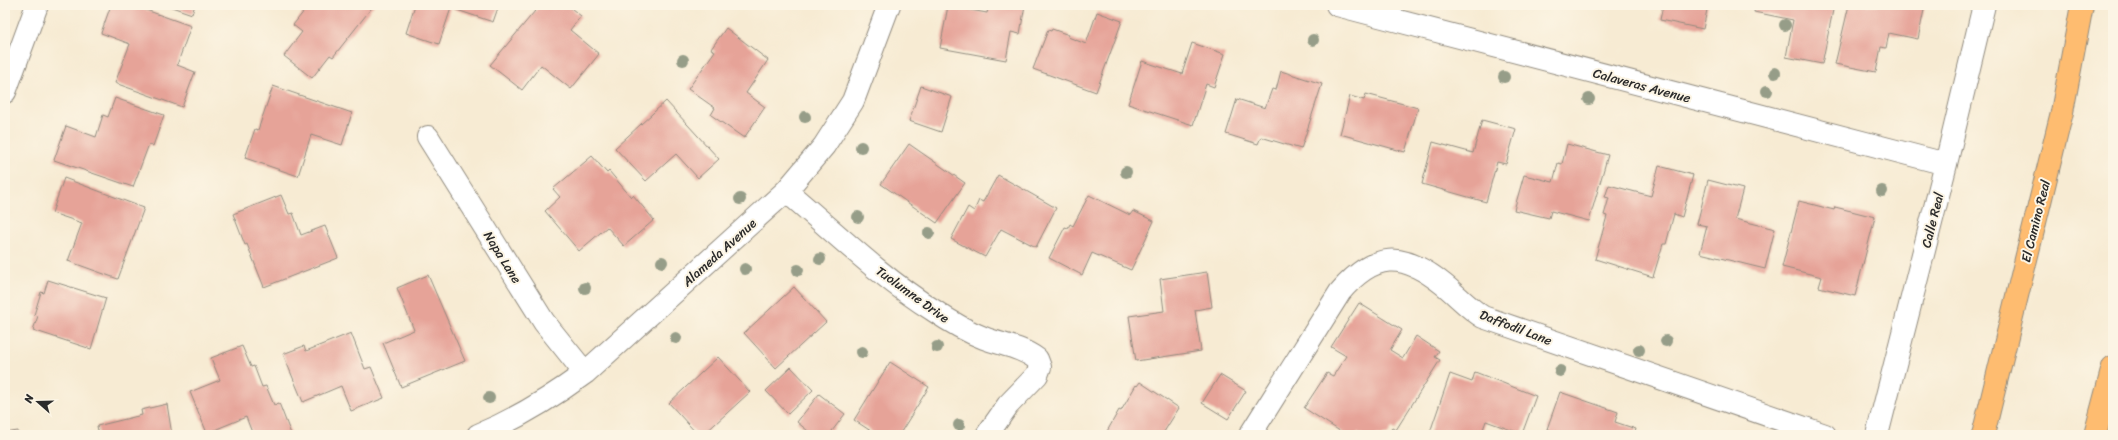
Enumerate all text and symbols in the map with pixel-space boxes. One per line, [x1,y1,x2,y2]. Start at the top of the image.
street label: Calaveras Avenue [1590,61,1694,110]
street label: El Camino Real [2014,177,2057,265]
street label: Calle Real [1914,190,1951,250]
street label: Alameda Avenue [676,212,762,293]
street label: Napa Lane [477,226,528,288]
street label: Tuolumne Drive [871,260,954,329]
street label: Daffodil Lane [1476,303,1556,352]
north arrow [18,382,58,422]
text: N [18,392,39,407]

